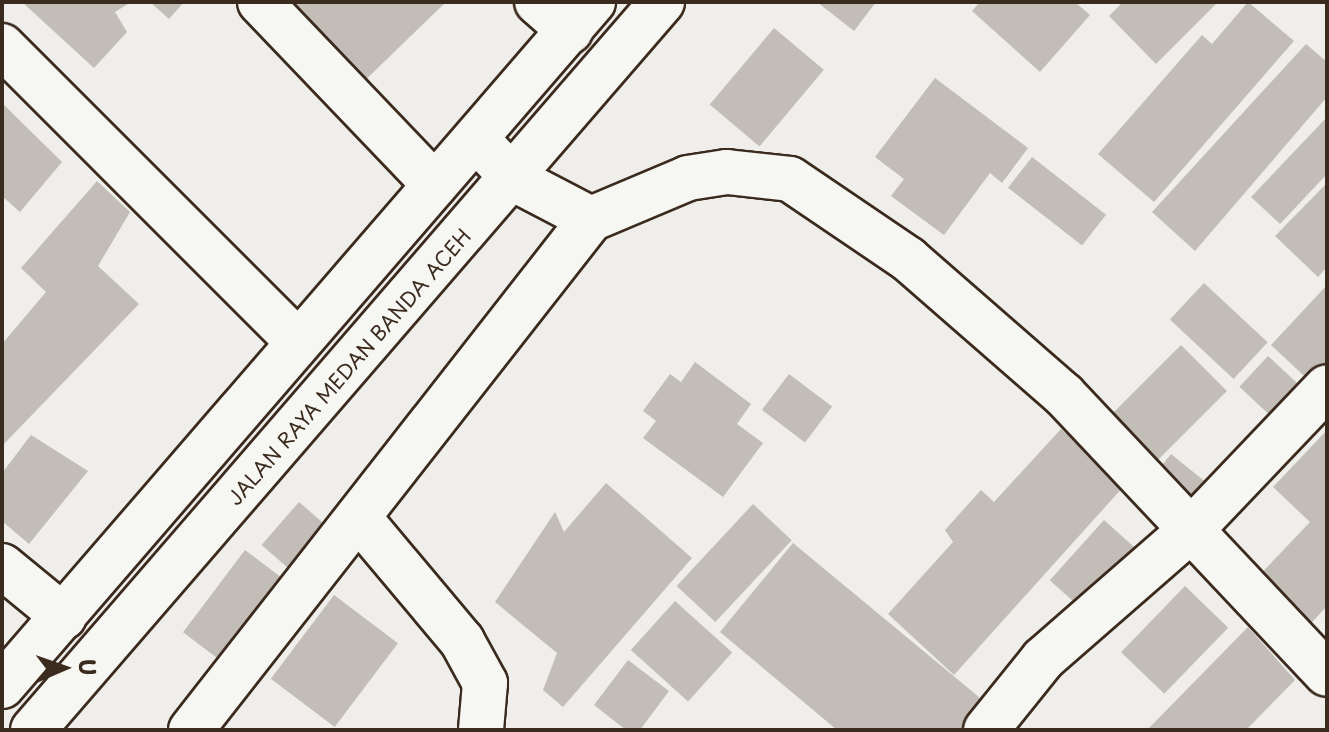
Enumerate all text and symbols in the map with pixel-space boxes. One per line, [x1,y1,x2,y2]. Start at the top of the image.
street label: JALAN RAYA MEDAN BANDA ACEH [223,224,475,510]
north arrow [24,628,104,708]
text: U [72,658,105,676]

